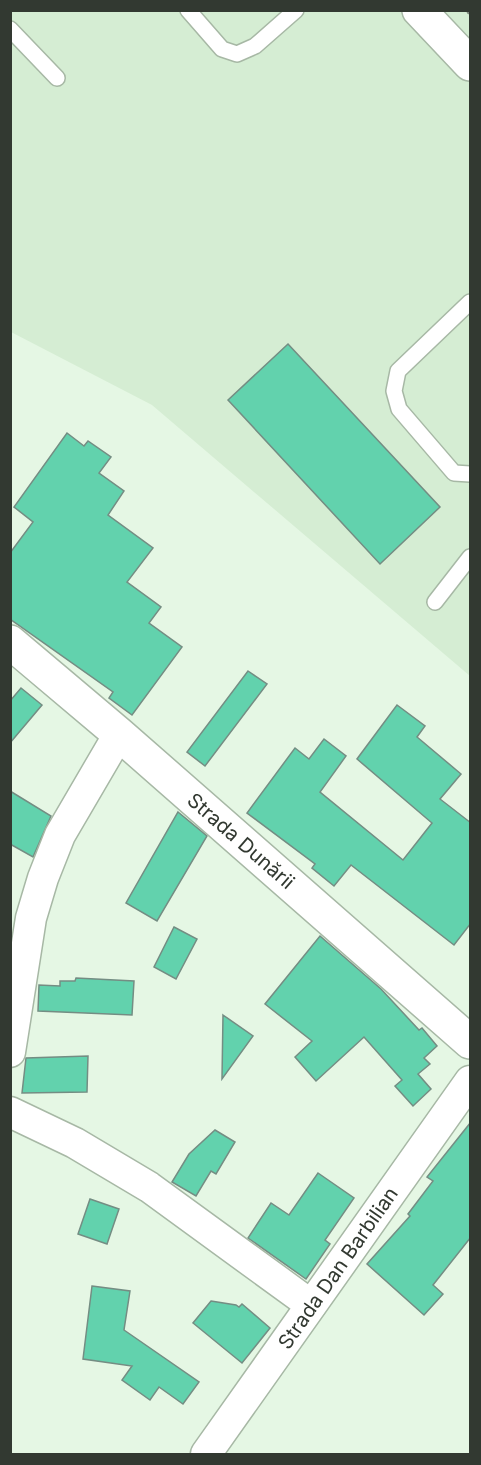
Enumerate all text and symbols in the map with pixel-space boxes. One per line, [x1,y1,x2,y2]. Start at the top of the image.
street label: Strada Dunării [183,788,299,894]
street label: Strada Dan Barbilian [273,1182,403,1354]

